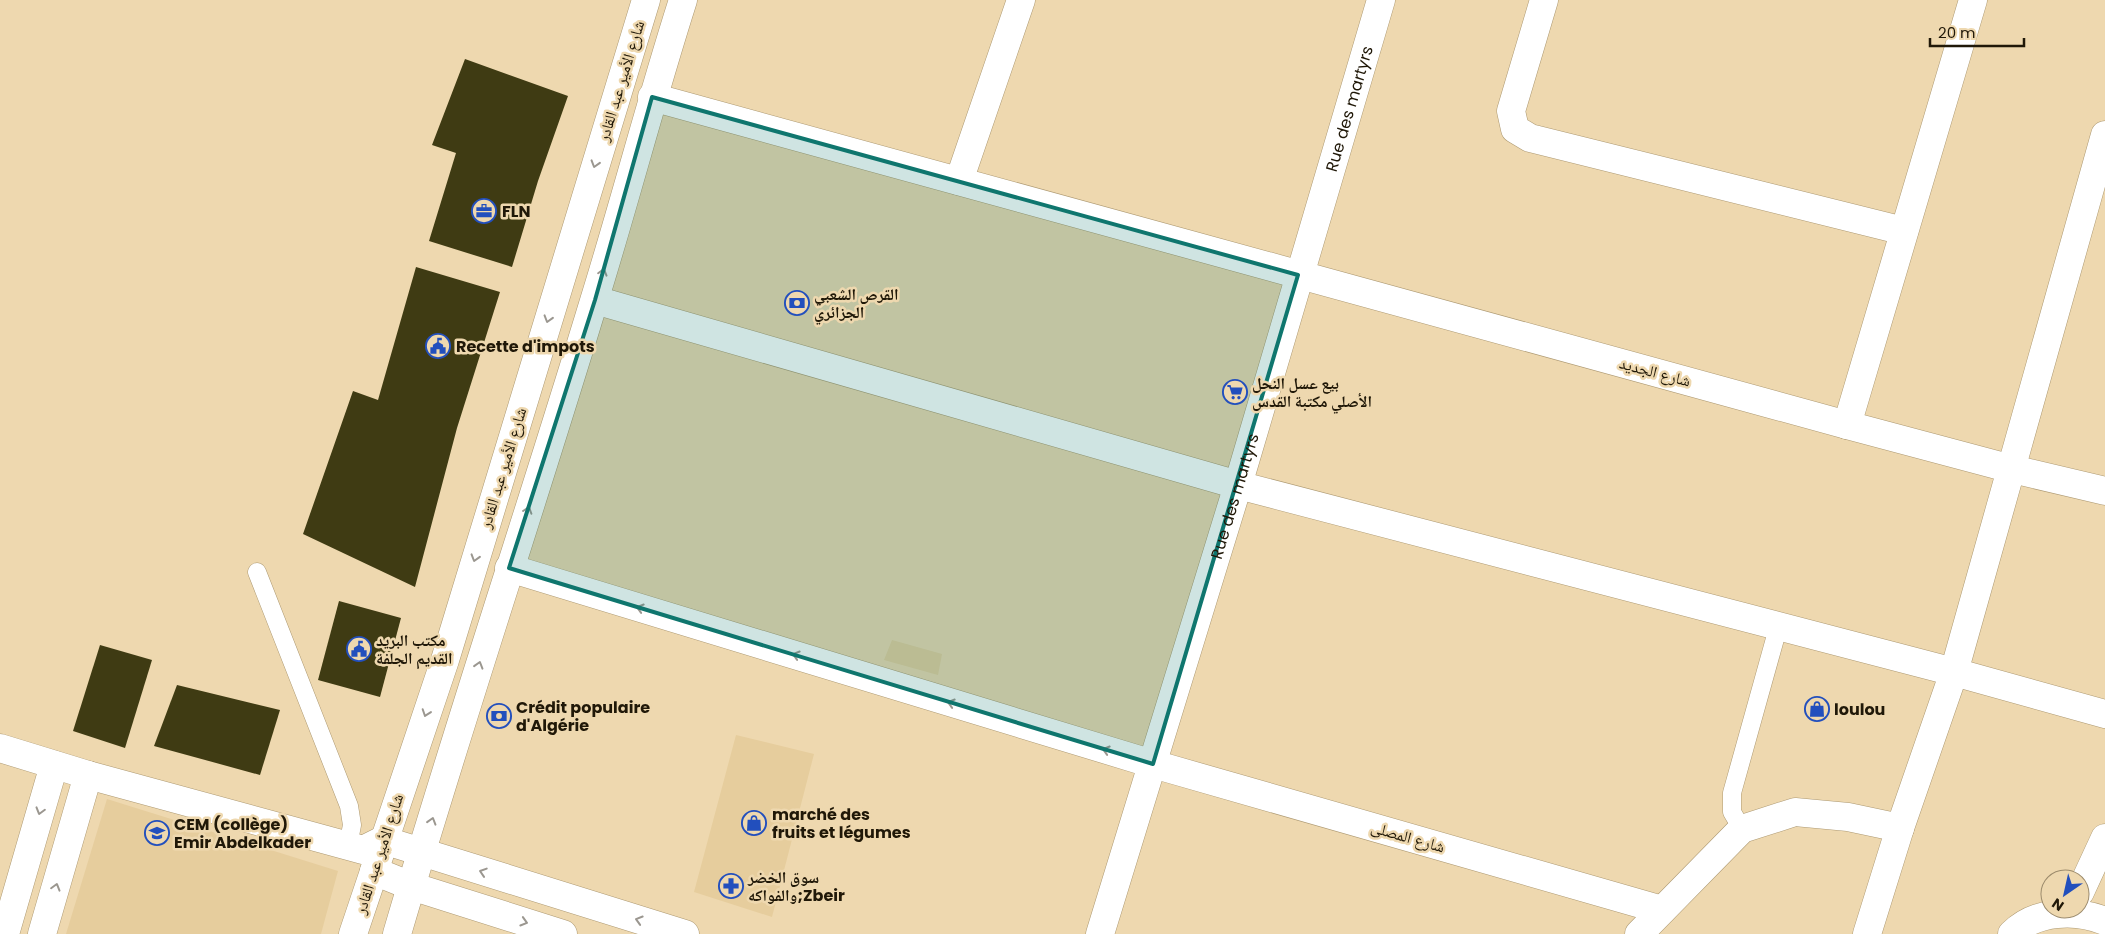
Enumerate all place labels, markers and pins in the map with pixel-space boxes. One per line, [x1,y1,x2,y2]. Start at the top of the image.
office icon: FLN [471,198,497,224]
place label: FLN [502,200,530,223]
place label: القرص الشعبي الجزائري [814,283,898,324]
bank icon: القرص الشعبي الجزائري [784,290,810,316]
public building icon: Recette d'impots [425,333,451,359]
place label: Recette d'impots [456,335,595,358]
place label: بيع عسل النحل الأصلي مكتبة القدس [1252,372,1372,413]
supermarket icon: بيع عسل النحل الأصلي مكتبة القدس [1222,379,1248,405]
place label: مكتب البريد القديم الجلفة [376,629,453,670]
public building icon: مكتب البريد القديم الجلفة [346,636,372,662]
place label: Crédit populaire d'Algérie [516,696,650,737]
shop icon: loulou [1804,696,1830,722]
place label: loulou [1834,698,1885,721]
bank icon: Crédit populaire d'Algérie [486,703,512,729]
place label: marché des fruits et légumes [772,803,911,844]
shop icon: marché des fruits et légumes [741,810,767,836]
place label: CEM (collège) Emir Abdelkader [174,813,311,854]
school or university icon: CEM (collège) Emir Abdelkader [144,820,170,846]
place label: سوق الخضر والفواكه;Zbeir [747,866,845,907]
pharmacy icon: سوق الخضر والفواكه;Zbeir [718,873,744,899]

